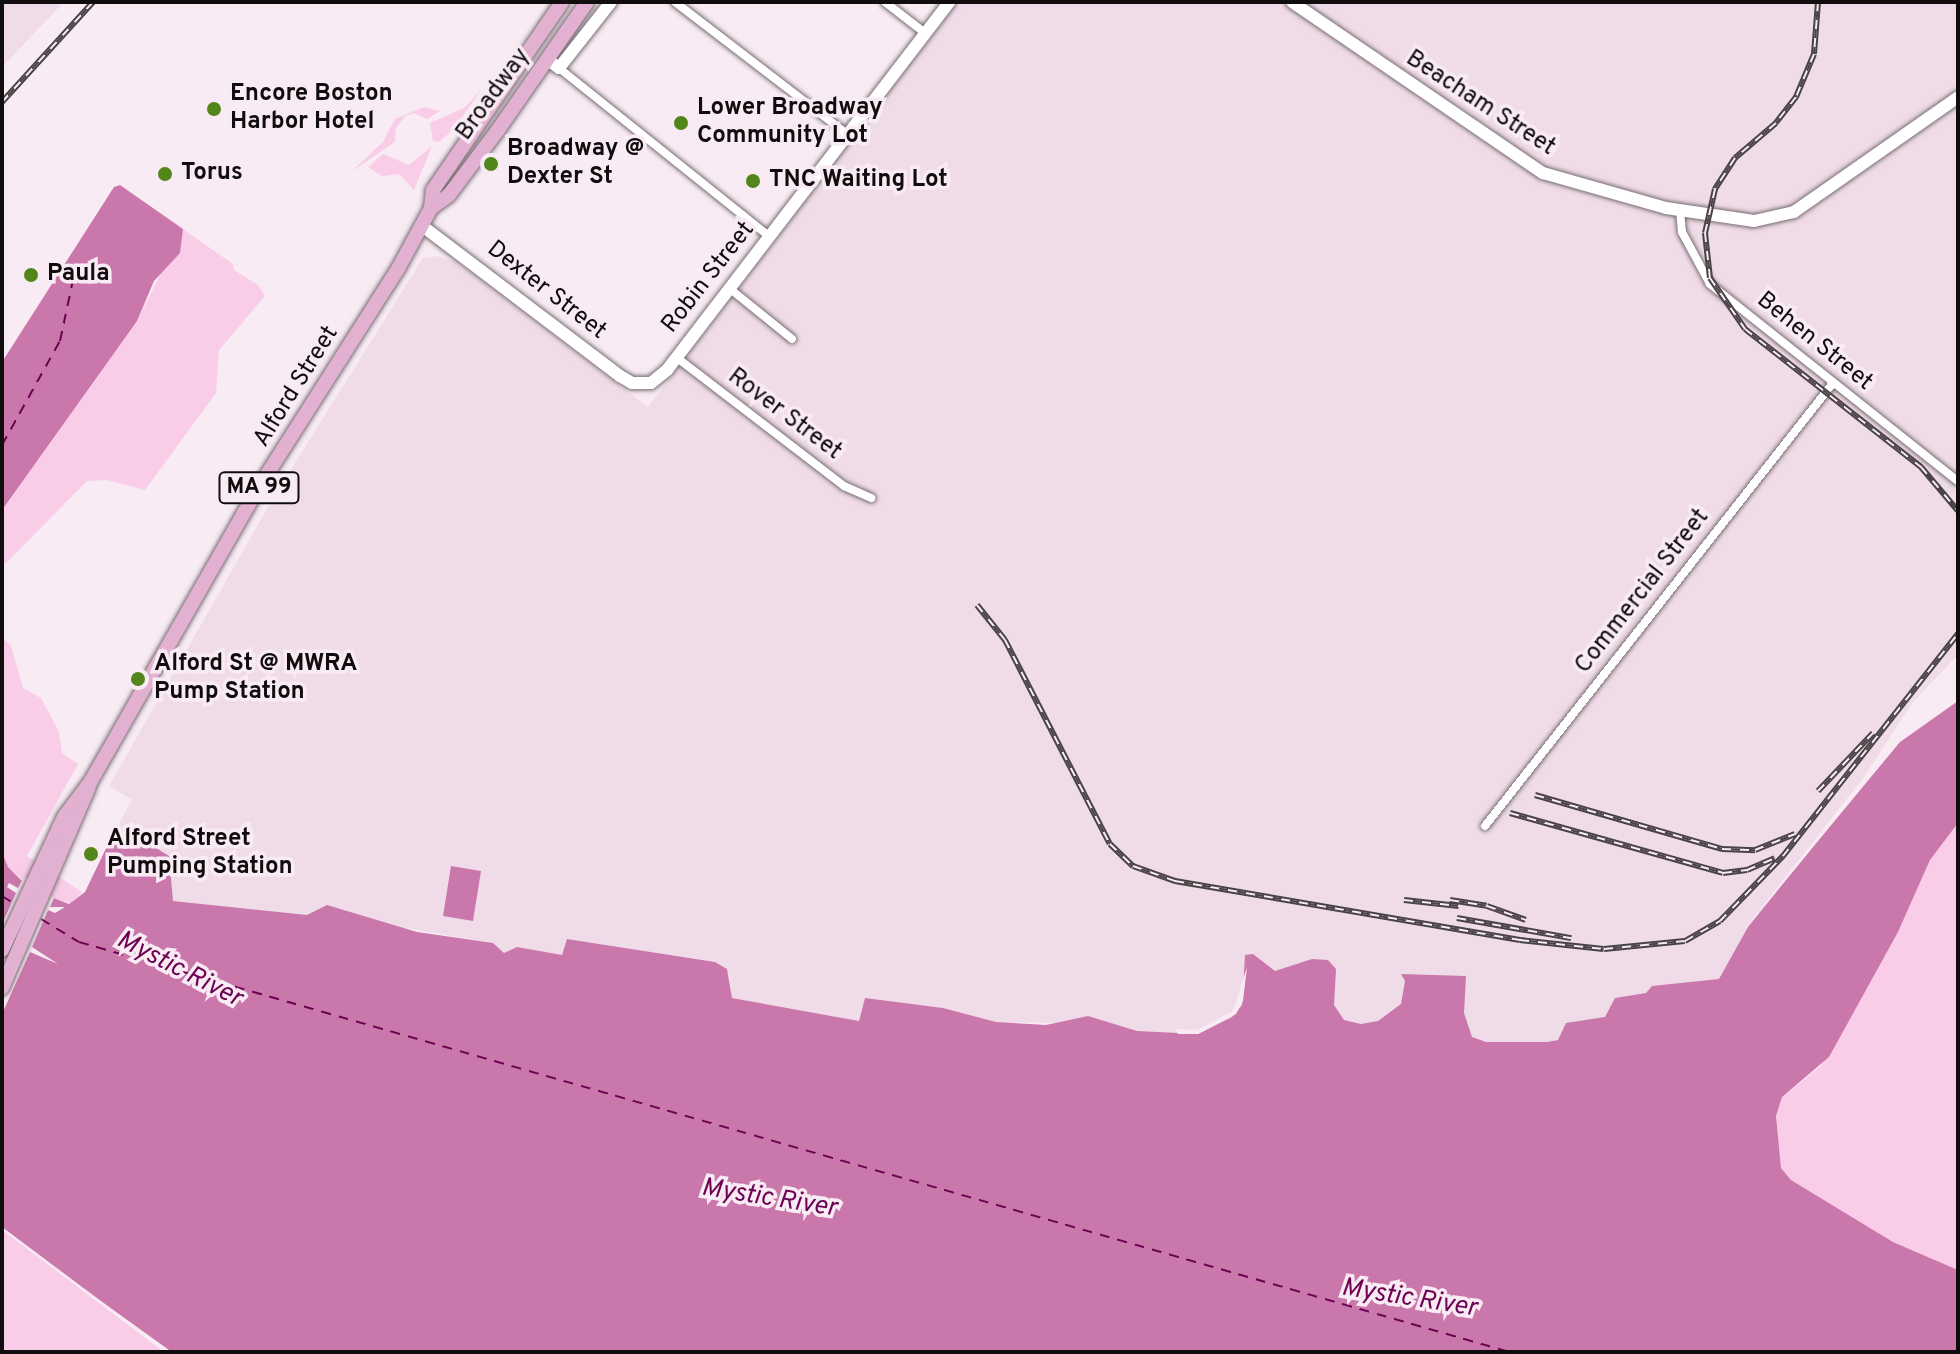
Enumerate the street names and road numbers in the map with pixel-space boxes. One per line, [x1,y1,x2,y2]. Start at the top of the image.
street label: Broadway [451,43,537,147]
street label: Beacham Street [1400,45,1560,163]
street label: Robin Street [657,217,761,339]
street label: Dexter Street [481,235,611,347]
street label: Behen Street [1750,286,1878,398]
street label: Alford Street [248,321,346,453]
street label: Rover Street [721,363,847,467]
road number: MA 99 [217,470,301,506]
street label: Commercial Street [1570,504,1716,680]

